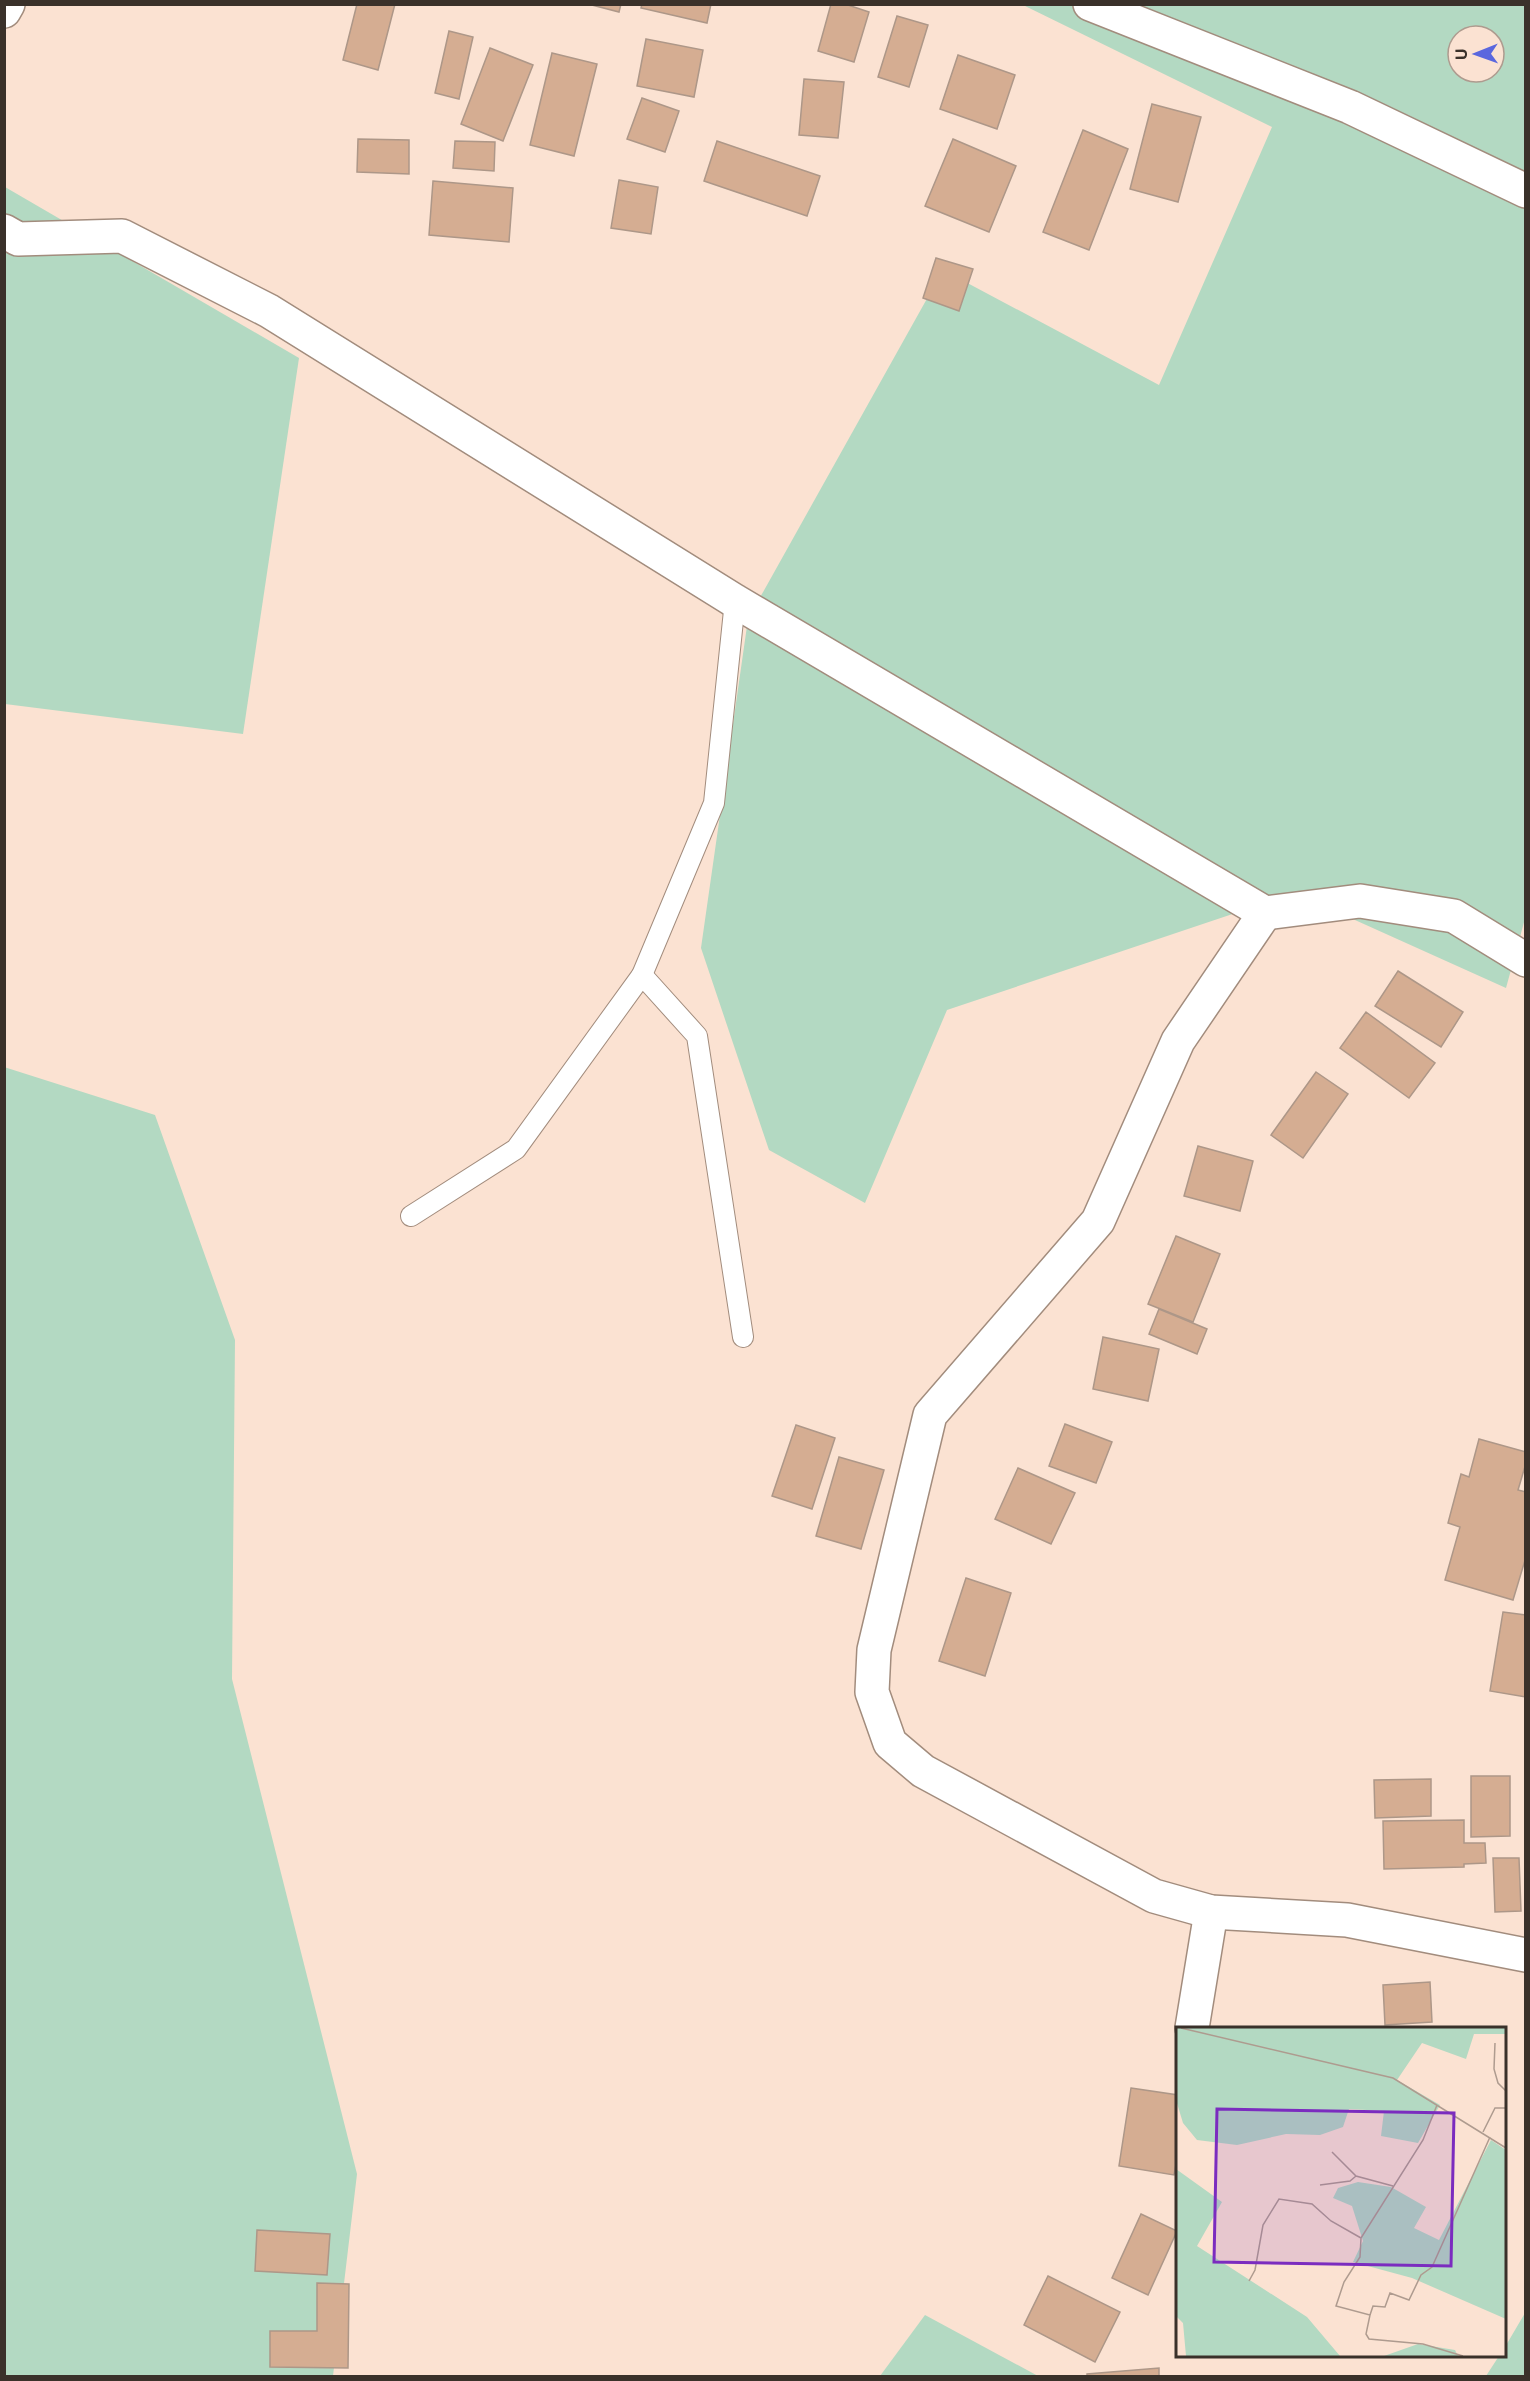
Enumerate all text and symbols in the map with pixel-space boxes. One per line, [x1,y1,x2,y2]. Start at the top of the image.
north arrow [1446,24,1506,84]
text: U [1450,48,1472,60]
inset map [1176,2027,1506,2357]

